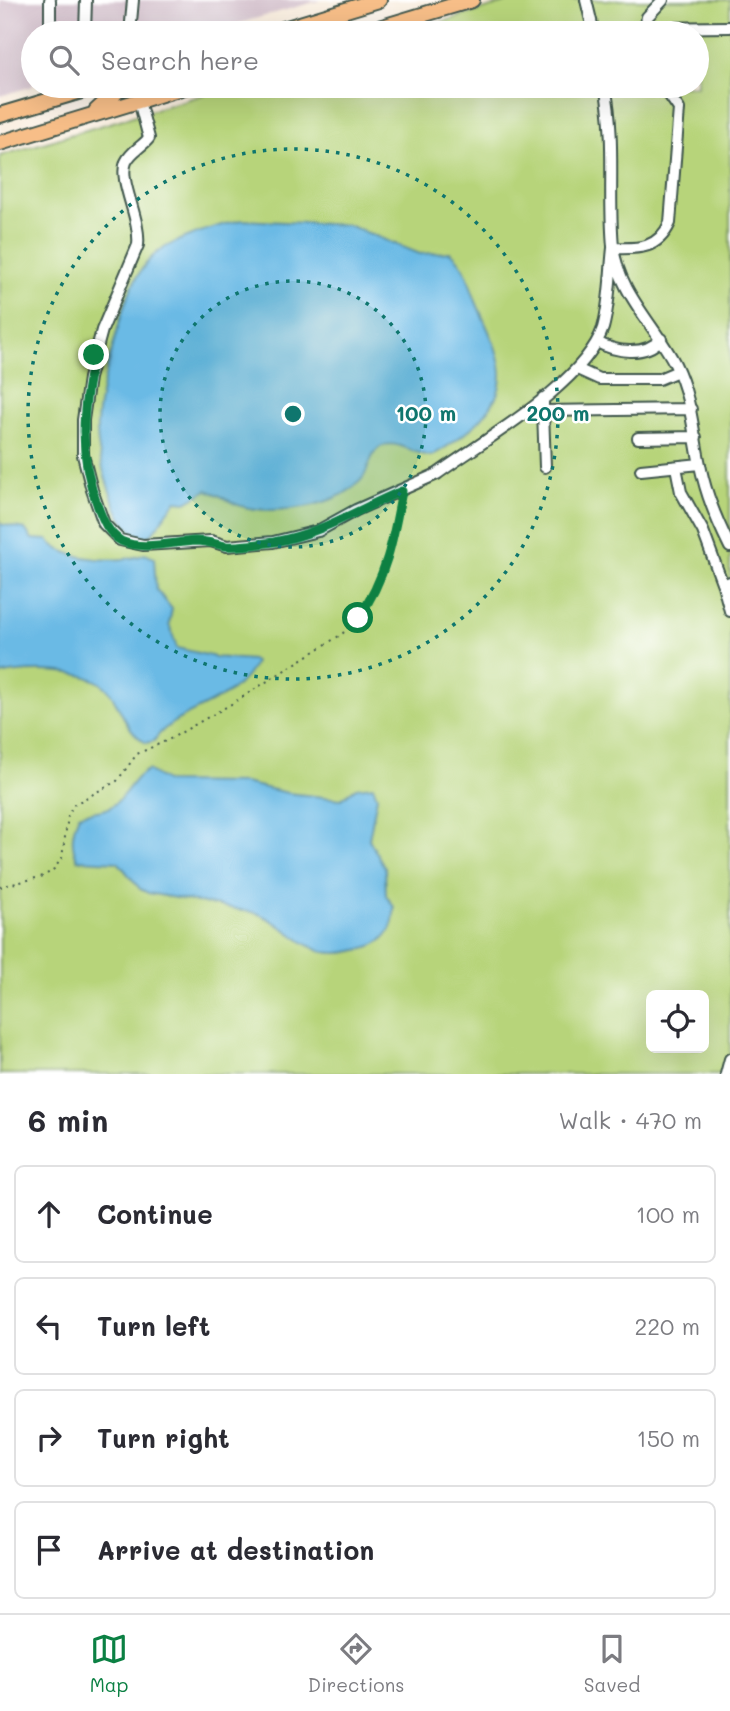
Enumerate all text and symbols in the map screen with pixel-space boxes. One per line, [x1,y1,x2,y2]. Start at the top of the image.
search box [21,21,709,98]
icon: search [45,41,83,79]
text: Search here [101,43,259,77]
route end [78,339,109,370]
text: 100 m [396,399,456,426]
text: 200 m [527,399,589,426]
centre of rings [281,402,305,426]
route start [342,602,373,633]
map controls [646,990,709,1053]
button: locate [646,990,709,1053]
text: 6 min [28,1100,108,1140]
text: Walk · 470 m [559,1105,702,1135]
icon: ahead [30,1195,68,1233]
text: Continue [97,1197,213,1231]
text: 100 m [636,1199,700,1229]
icon: left [30,1307,68,1345]
text: Turn left [97,1309,210,1343]
text: 220 m [634,1311,700,1341]
icon: right [30,1419,68,1457]
text: Turn right [97,1421,230,1455]
text: 150 m [636,1423,700,1453]
icon: arrive [30,1531,68,1569]
text: Arrive at destination [97,1533,374,1567]
tab: Map [90,1630,128,1697]
tab: Directions [308,1630,404,1697]
tab: Saved [584,1630,640,1697]

